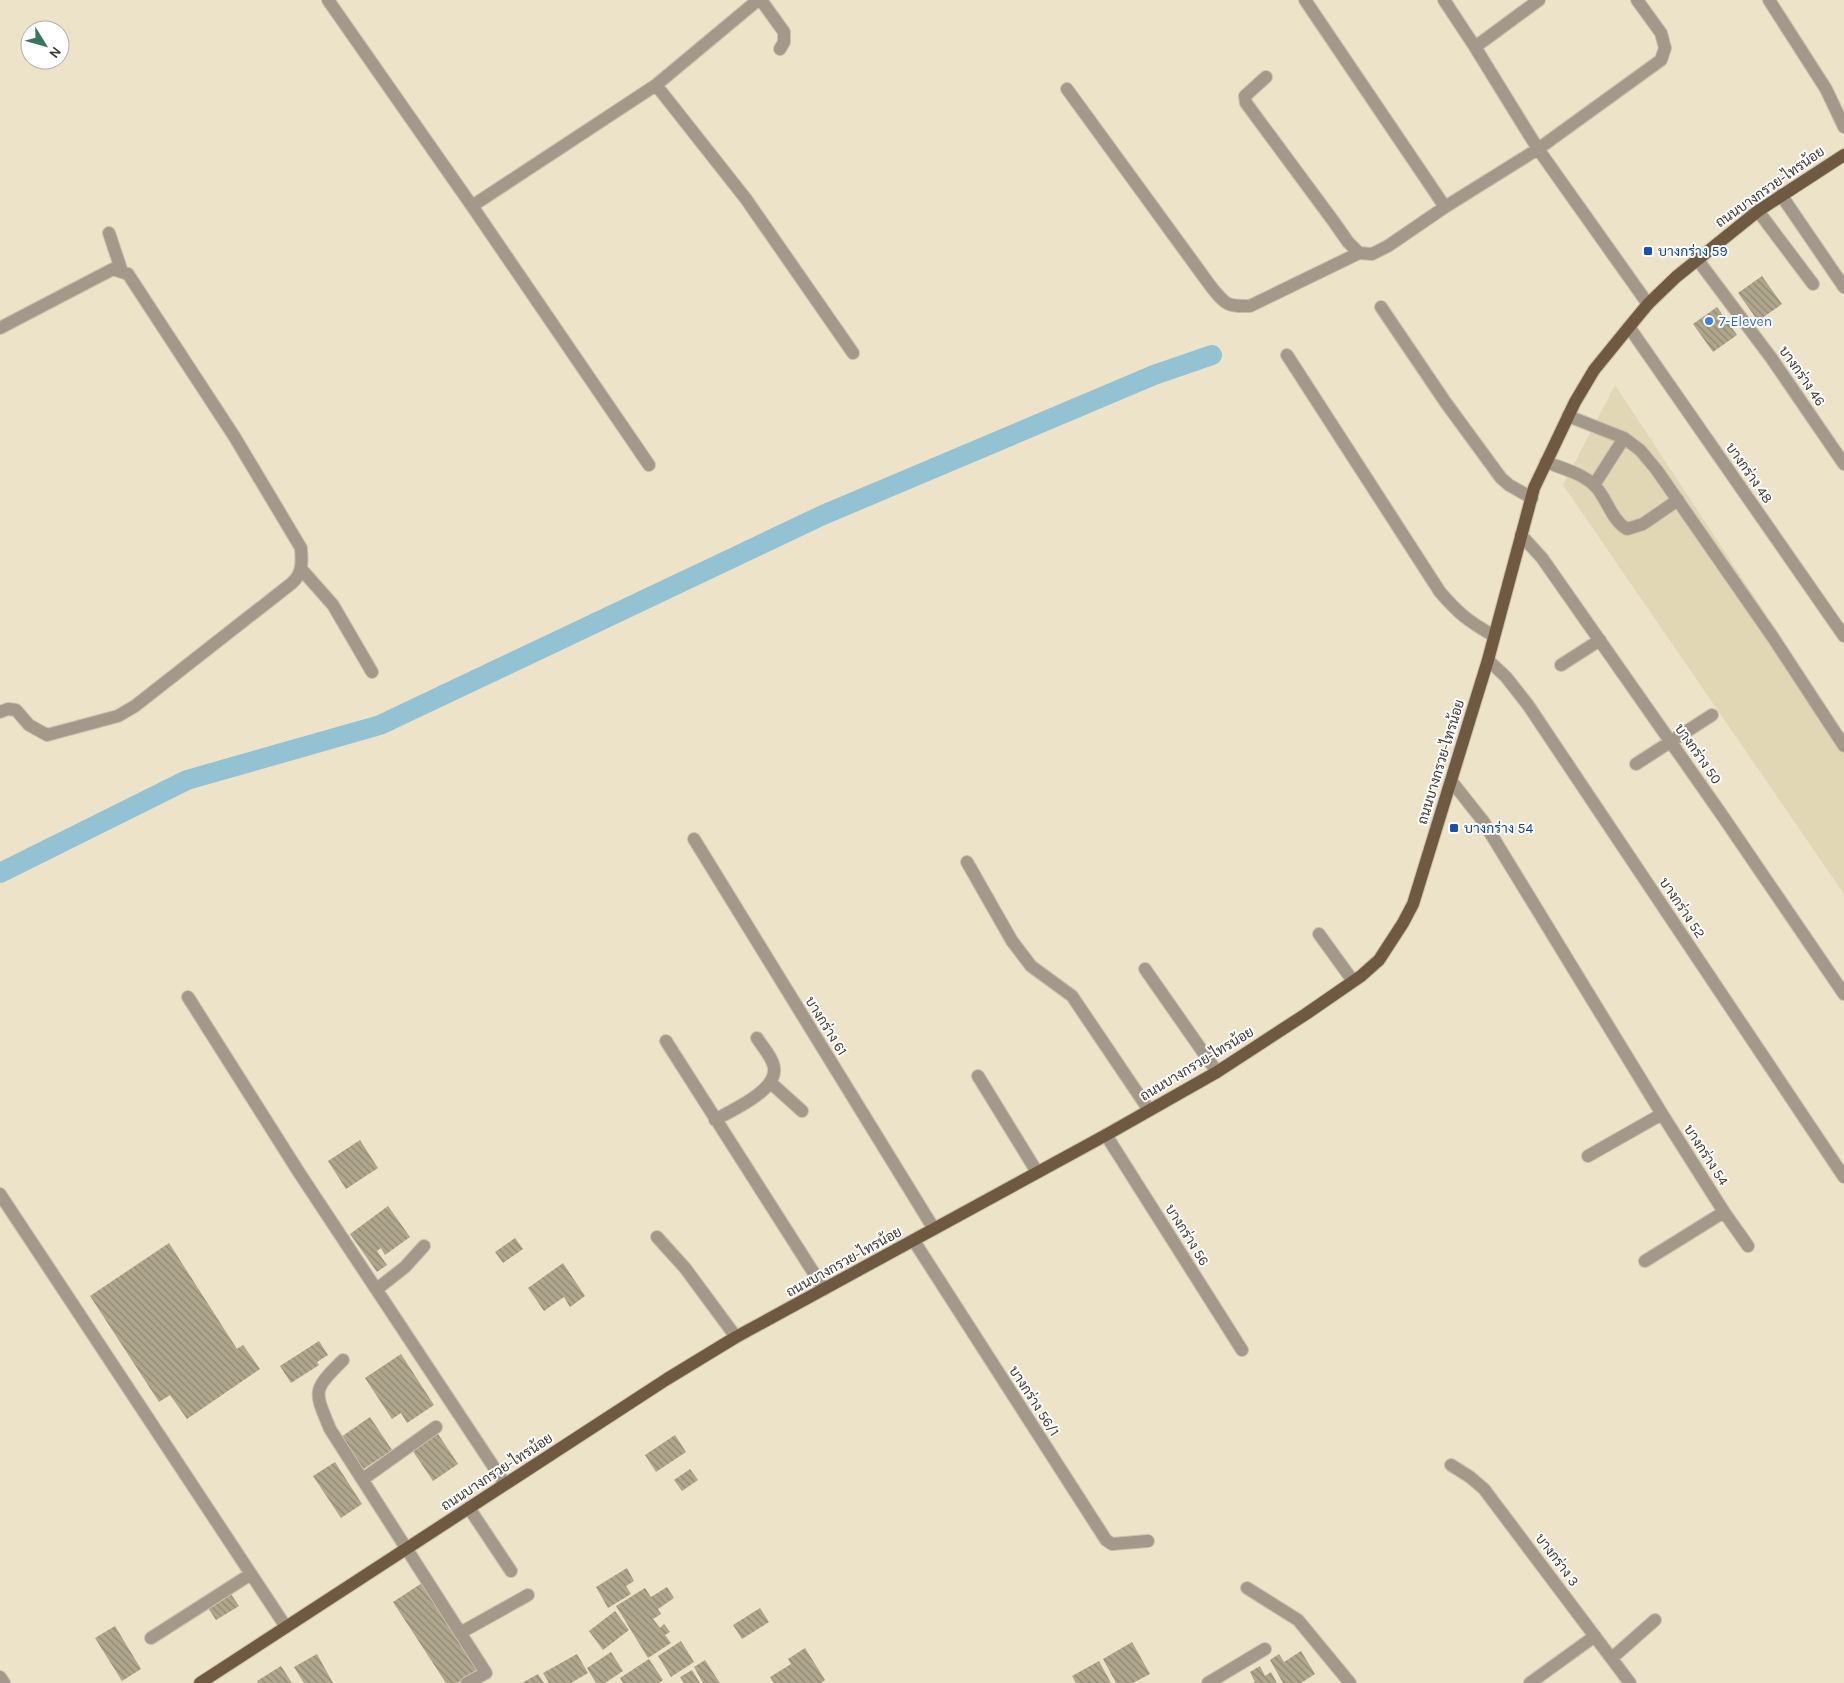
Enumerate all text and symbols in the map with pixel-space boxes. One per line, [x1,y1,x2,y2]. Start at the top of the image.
north arrow [20,20,70,70]
text: N [45,43,65,62]
street label: ถนนบางกรวย-ไทรน้อย [1711,142,1828,231]
place label: บางกร่าง 59 [1658,243,1728,260]
marker: บางกร่าง 59 [1642,245,1654,257]
place label: 7-Eleven [1719,313,1772,330]
marker: 7-Eleven [1703,315,1715,327]
street label: บางกร่าง 46 [1775,343,1829,409]
street label: บางกร่าง 48 [1722,439,1776,507]
street label: ถนนบางกรวย-ไทรน้อย [1413,697,1468,826]
street label: บางกร่าง 50 [1671,721,1725,787]
place label: บางกร่าง 54 [1464,820,1533,837]
marker: บางกร่าง 54 [1448,822,1460,834]
street label: บางกร่าง 52 [1656,874,1708,942]
street label: บางกร่าง 61 [801,993,851,1059]
street label: ถนนบางกรวย-ไทรน้อย [1137,1022,1257,1105]
street label: บางกร่าง 54 [1680,1121,1732,1189]
street label: บางกร่าง 56 [1161,1201,1213,1269]
street label: ถนนบางกรวย-ไทรน้อย [783,1222,905,1301]
street label: บางกร่าง 56/1 [1005,1363,1063,1439]
street label: ถนนบางกรวย-ไทรน้อย [437,1429,556,1514]
street label: บางกร่าง 3 [1532,1530,1582,1590]

